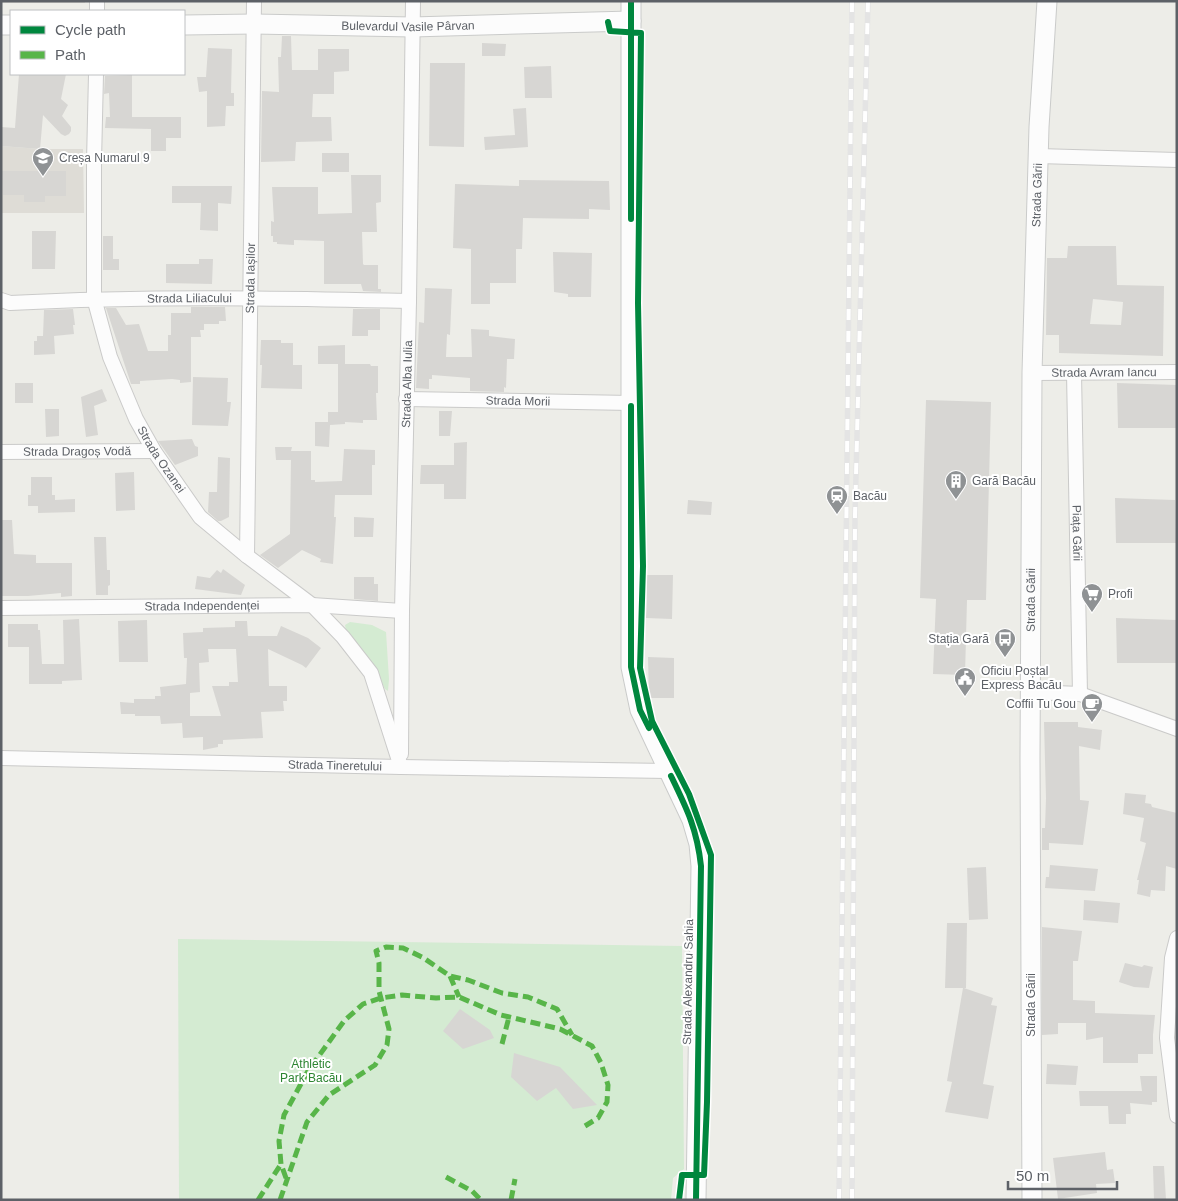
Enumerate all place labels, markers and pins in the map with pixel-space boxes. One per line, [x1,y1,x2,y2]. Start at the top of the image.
school or university icon: Creșa Numarul 9 [31,146,55,177]
place label: Creșa Numarul 9 [59,151,150,165]
building icon: Gară Bacău [944,469,968,500]
place label: Gară Bacău [972,474,1036,488]
station icon: Bacău [825,484,849,515]
place label: Bacău [853,489,887,503]
supermarket icon: Profi [1080,582,1104,613]
place label: Profi [1108,587,1133,601]
bus stop icon: Stația Gară [993,627,1017,658]
place label: Stația Gară [928,632,989,646]
place label: Oficiu Poștal Express Bacău [981,664,1062,692]
public building icon: Oficiu Poștal Express Bacău [953,666,977,697]
cafe icon: Coffii Tu Gou [1080,692,1104,723]
place label: Coffii Tu Gou [1006,697,1076,711]

